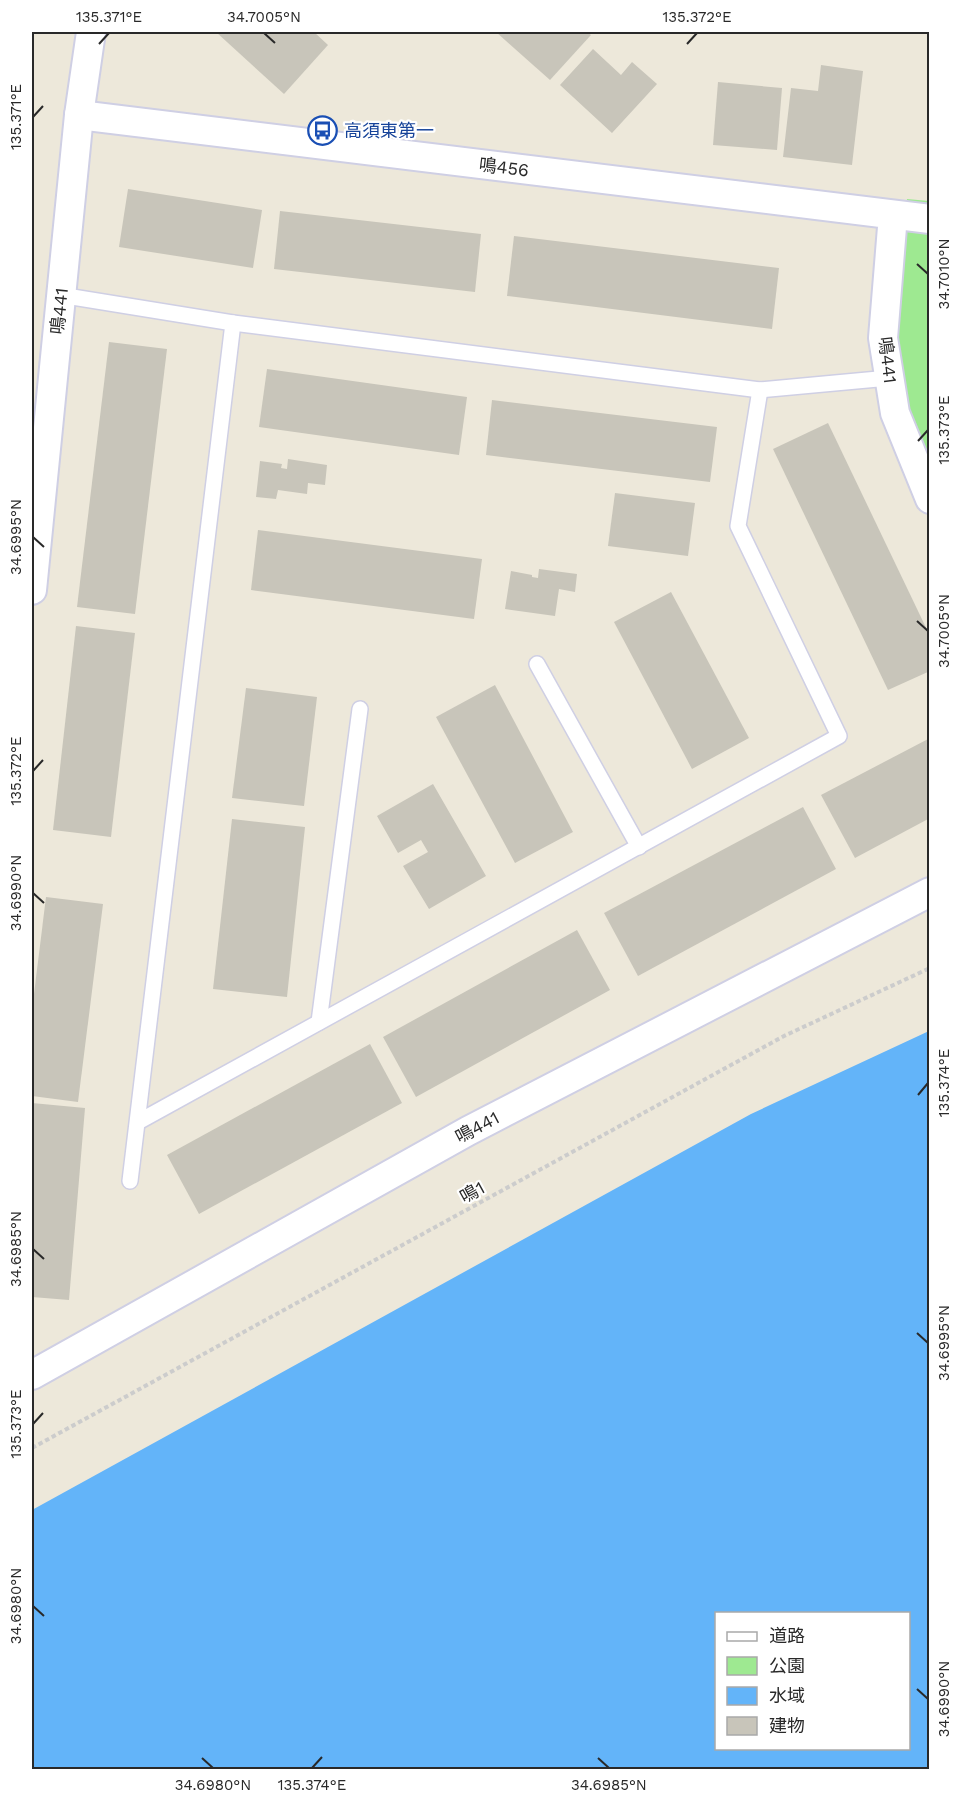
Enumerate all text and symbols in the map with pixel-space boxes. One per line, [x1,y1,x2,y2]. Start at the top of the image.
text: 135.371°E [76,8,142,26]
text: 34.7005°N [227,8,301,26]
text: 135.372°E [662,8,732,26]
text: 135.371°E [7,84,25,150]
bus stop icon: 高須東第一 [307,114,339,146]
place label: 高須東第一 [344,120,434,141]
street label: 鳴456 [478,154,530,180]
text: 34.7010°N [935,239,953,309]
street label: 鳴441 [46,287,72,335]
street label: 鳴441 [875,336,901,384]
text: 135.373°E [935,395,953,465]
text: 34.6995°N [7,499,25,575]
text: 34.7005°N [935,594,953,668]
text: 135.372°E [7,736,25,806]
text: 34.6990°N [7,855,25,931]
text: 135.374°E [935,1049,953,1117]
street label: 鳴441 [451,1107,503,1147]
street label: 鳴1 [456,1177,488,1207]
text: 34.6985°N [7,1211,25,1287]
text: 34.6995°N [935,1305,953,1381]
text: 135.373°E [7,1389,25,1459]
text: 34.6980°N [7,1568,25,1644]
legend [715,1612,910,1750]
text: 道路 [769,1625,805,1646]
text: 公園 [769,1655,805,1676]
text: 34.6990°N [935,1661,953,1737]
text: 水域 [769,1685,805,1706]
text: 建物 [769,1715,805,1736]
text: 34.6980°N [175,1776,251,1794]
text: 135.374°E [278,1776,346,1794]
text: 34.6985°N [571,1776,647,1794]

